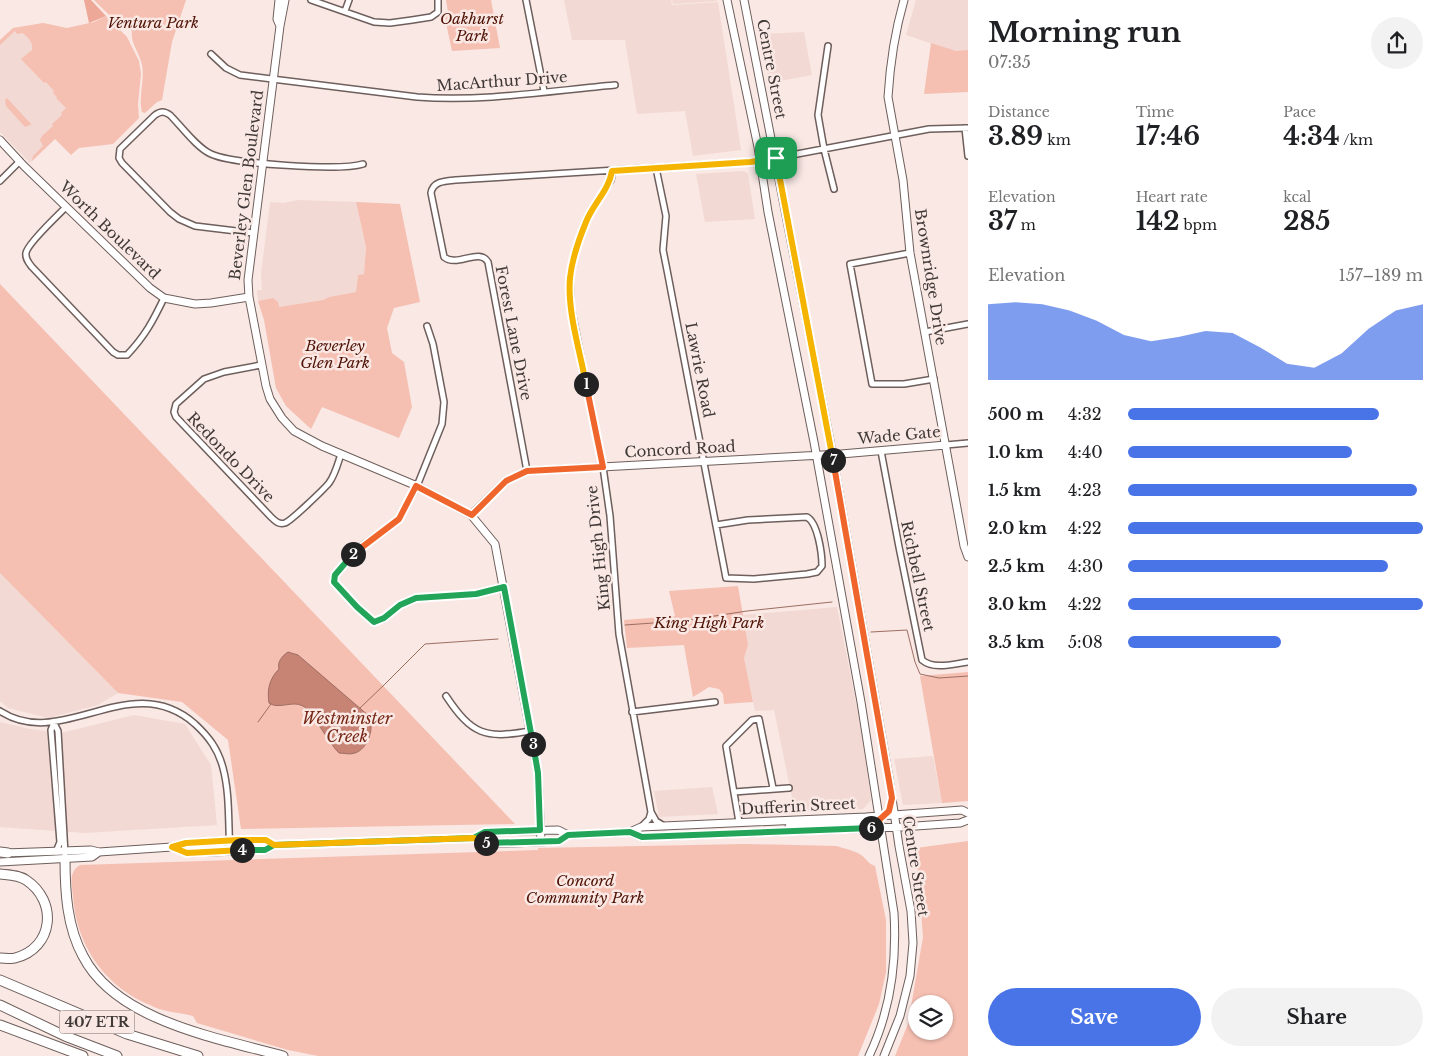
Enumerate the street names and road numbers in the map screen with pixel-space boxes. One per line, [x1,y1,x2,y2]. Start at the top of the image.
street label: Centre Street [753,17,791,121]
street label: MacArthur Drive [436,67,568,95]
street label: Beverley Glen Boulevard [225,89,267,281]
street label: Worth Boulevard [55,176,164,283]
street label: Brownridge Drive [911,207,951,347]
street label: Forest Lane Drive [492,264,536,402]
street label: Lawrie Road [681,321,719,419]
street label: Redondo Drive [183,408,279,506]
street label: Wade Gate [856,422,941,448]
street label: Concord Road [624,437,736,461]
street label: King High Drive [582,484,614,612]
street label: Richbell Street [897,519,939,633]
street label: Dufferin Street [740,793,856,818]
street label: Centre Street [899,814,933,918]
road number: 407 ETR [59,1010,134,1034]

